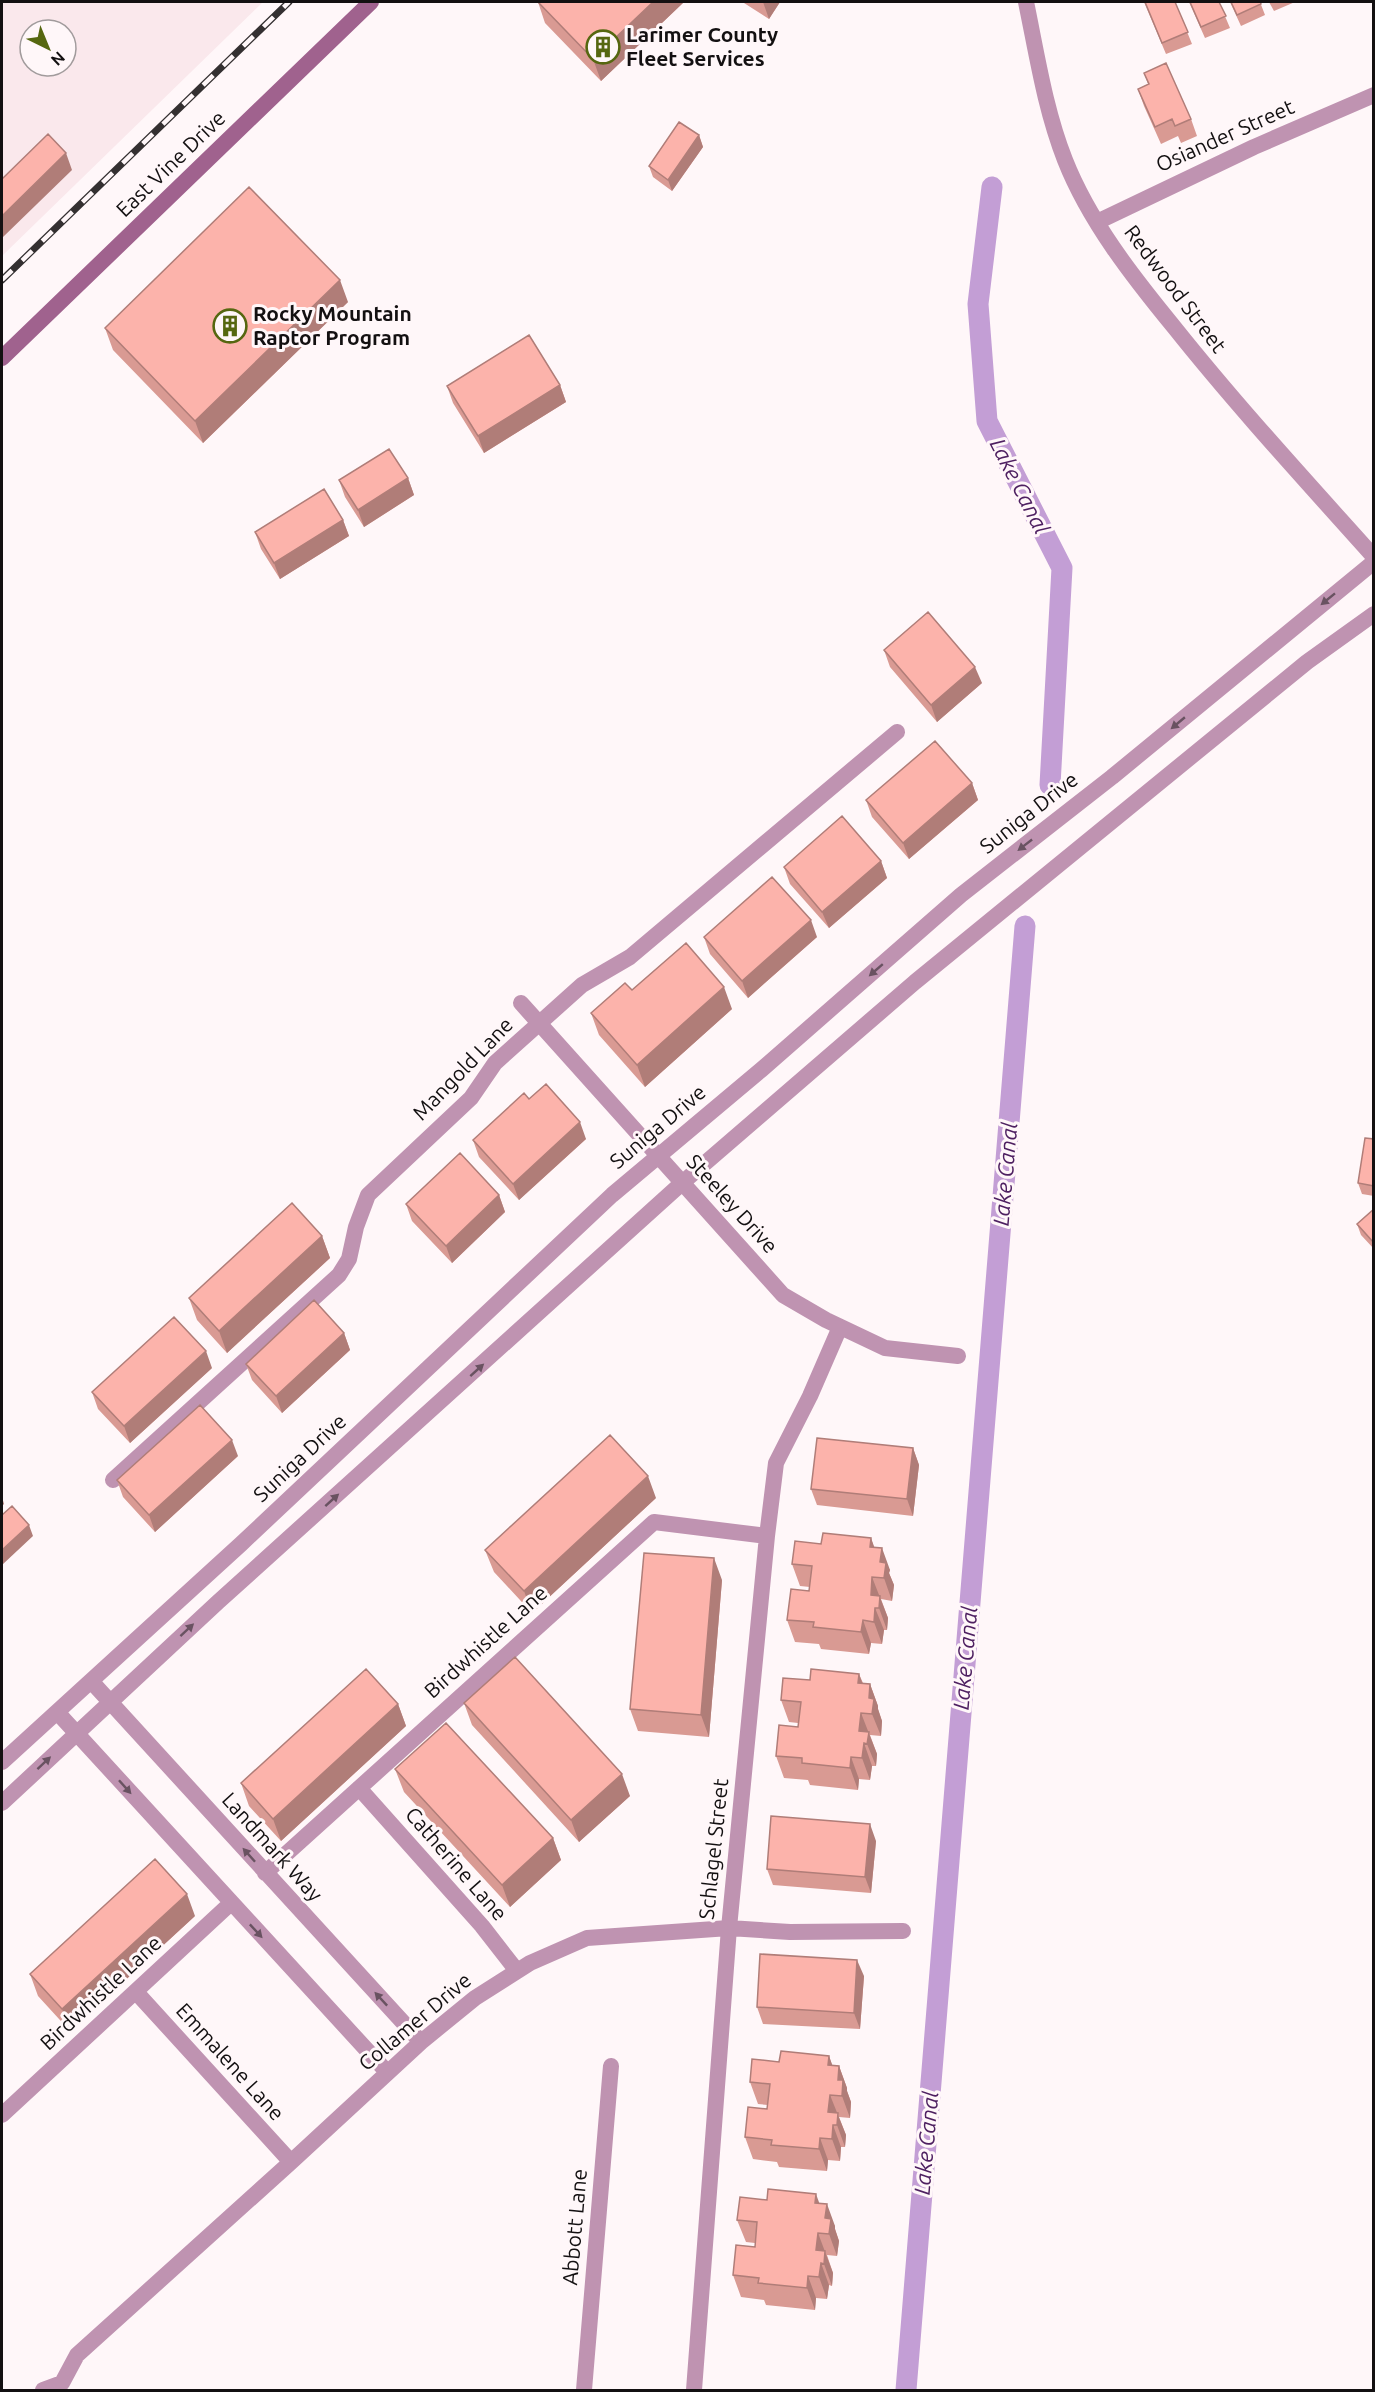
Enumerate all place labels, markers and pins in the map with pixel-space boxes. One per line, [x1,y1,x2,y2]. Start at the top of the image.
place label: Larimer County Fleet Services [626,22,778,70]
building icon: Larimer County Fleet Services [585,29,621,65]
place label: Rocky Mountain Raptor Program [253,301,412,349]
building icon: Rocky Mountain Raptor Program [212,308,248,344]

